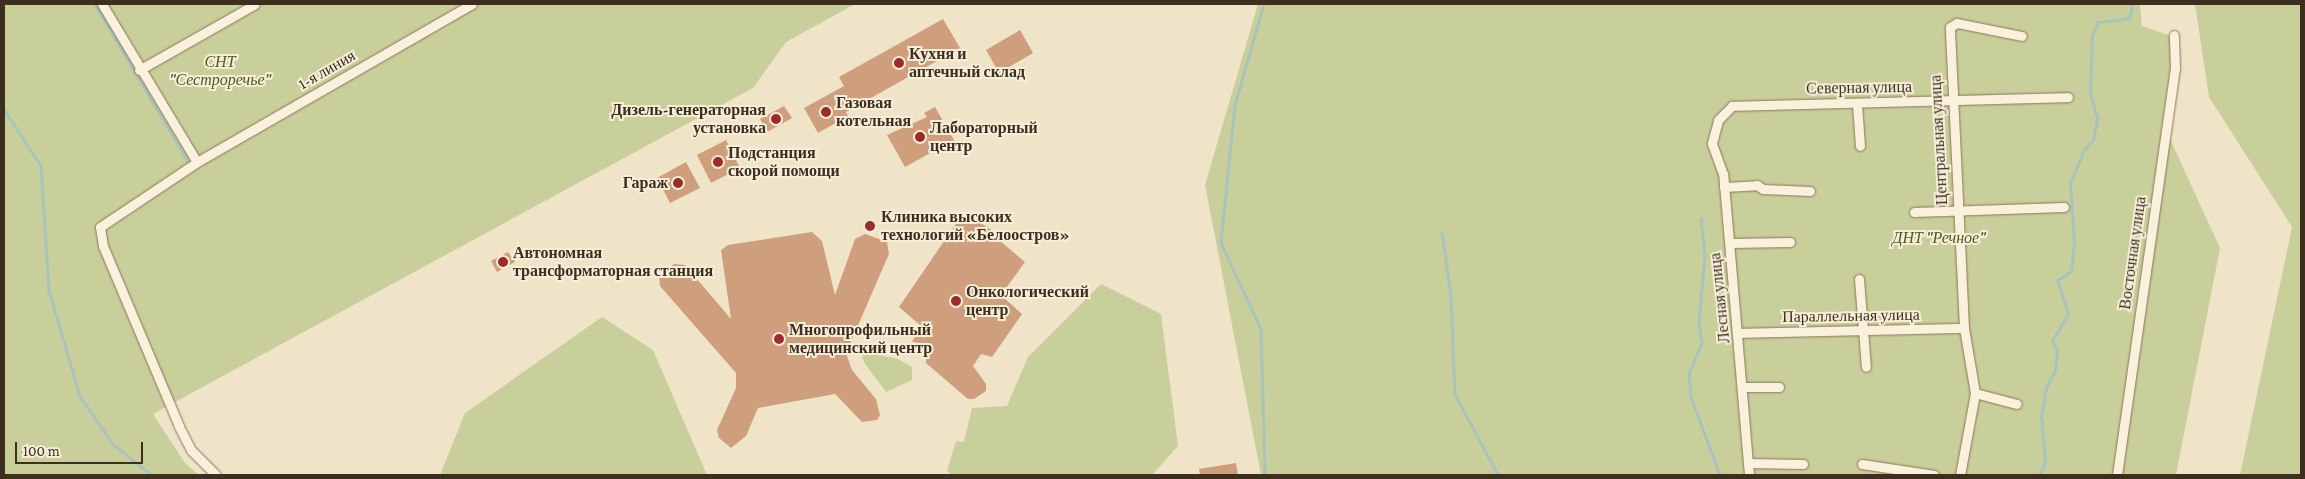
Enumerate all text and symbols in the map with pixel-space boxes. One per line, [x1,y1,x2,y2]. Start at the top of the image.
place label: Кухня и аптечный склад [909,44,1025,82]
street label: 1-я линия [295,46,359,94]
park label: СНТ "Сестроречье" [169,52,271,90]
marker: Кухня и аптечный склад [893,57,905,69]
street label: Центральная улица [1926,74,1952,206]
street label: Северная улица [1806,77,1912,99]
place label: Газовая котельная [836,93,911,131]
place label: Дизель-генераторная установка [611,100,766,138]
marker: Газовая котельная [820,106,832,118]
marker: Дизель-генераторная установка [770,113,782,125]
place label: Лабораторный центр [930,118,1038,156]
marker: Лабораторный центр [914,131,926,143]
place label: Подстанция скорой помощи [728,143,840,181]
marker: Подстанция скорой помощи [712,156,724,168]
place label: Гараж [623,173,668,193]
marker: Гараж [672,177,684,189]
street label: Восточная улица [2116,195,2150,311]
place label: Клиника высоких технологий «Белоостров» [881,207,1069,245]
marker: Клиника высоких технологий «Белоостров» [863,219,877,233]
park label: ДНТ "Речное" [1892,228,1986,248]
place label: Автономная трансформаторная станция [513,243,713,281]
street label: Лесная улица [1706,252,1734,344]
marker: Автономная трансформаторная станция [497,256,509,268]
place label: Онкологический центр [966,282,1089,320]
marker: Онкологический центр [950,295,962,307]
street label: Параллельная улица [1782,305,1920,327]
place label: Многопрофильный медицинский центр [789,320,932,358]
marker: Многопрофильный медицинский центр [773,333,785,345]
scale bar [18,432,145,464]
text: 100 m [23,443,60,459]

